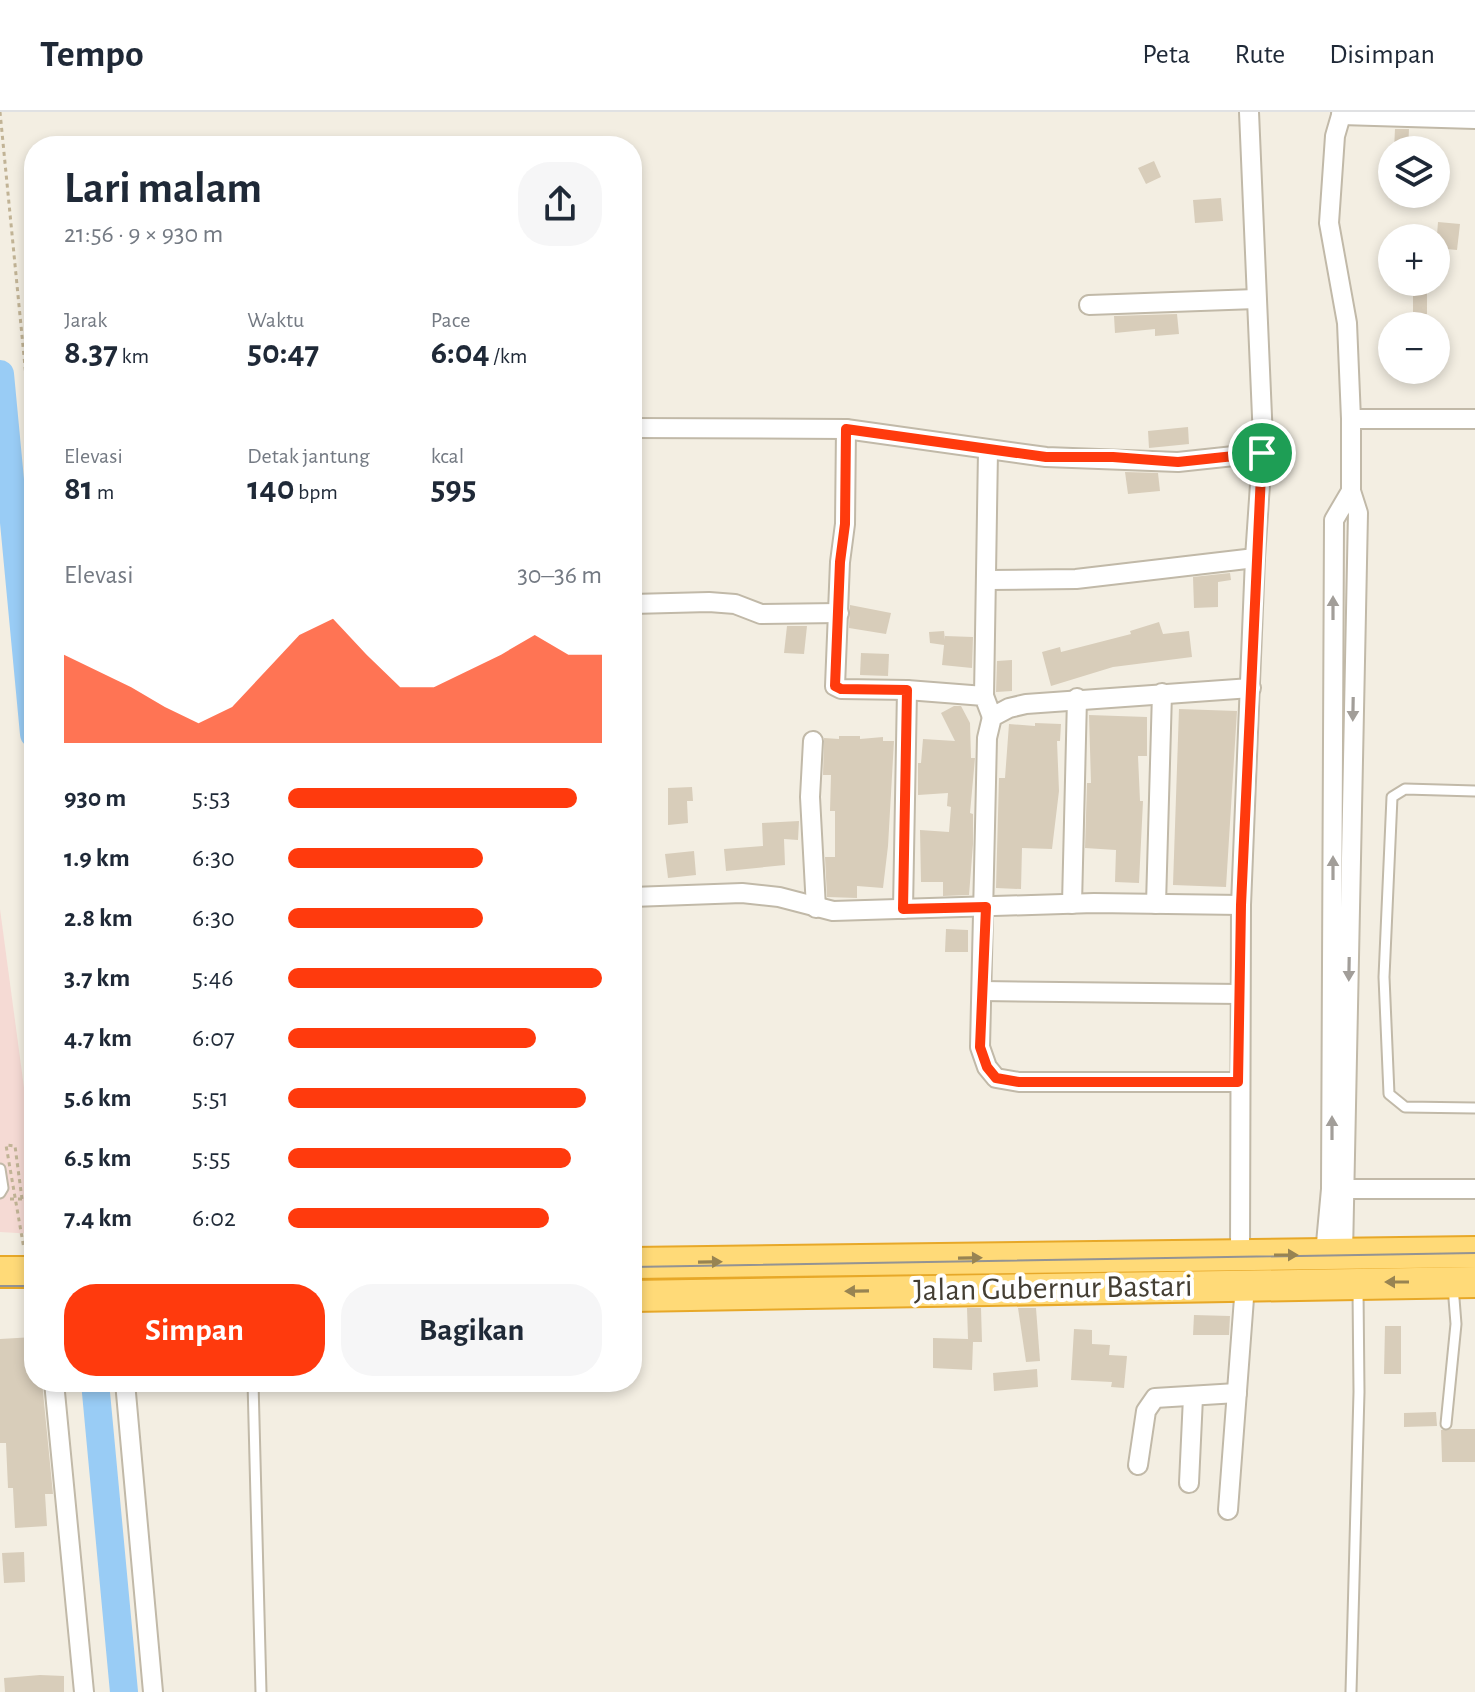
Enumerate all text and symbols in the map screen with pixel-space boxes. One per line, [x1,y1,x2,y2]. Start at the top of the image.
text: Tempo [40,36,144,74]
text: Peta [1142,41,1191,69]
text: Rute [1235,41,1285,69]
text: Disimpan [1329,41,1435,69]
map controls [1378,136,1450,384]
button: layers [1378,136,1450,208]
button: share [518,162,602,246]
text: Lari malam [64,167,262,211]
text: 21:56 · 9 × 930 m [64,221,223,247]
button: + [1378,224,1450,296]
text: Jarak [64,309,107,331]
text: Waktu [247,309,304,331]
text: Pace [431,309,470,331]
button: − [1378,312,1450,384]
text: 8.37 [64,336,118,370]
text: 50:47 [247,336,319,370]
text: 6:04 [431,336,490,370]
text: km [118,345,149,367]
text: /km [490,345,527,367]
pin [1228,419,1296,487]
icon: arrive [1240,431,1284,475]
text: Elevasi [64,445,123,467]
text: Detak jantung [247,445,370,467]
text: kcal [431,445,464,467]
text: 81 [64,472,93,506]
text: 140 [247,472,294,506]
text: 595 [431,472,476,506]
text: m [93,481,114,503]
text: bpm [294,481,338,503]
text: Elevasi [64,562,133,588]
text: 30–36 m [517,562,602,588]
one-way arrow [1327,595,1340,620]
one-way arrow [1346,697,1359,722]
text: 930 m [64,785,126,811]
text: 5:53 [192,785,230,811]
text: 1.9 km [64,845,130,871]
text: 6:30 [192,845,235,871]
one-way arrow [1327,855,1339,880]
text: 2.8 km [64,905,133,931]
text: 6:30 [192,905,235,931]
one-way arrow [1343,957,1355,982]
text: 3.7 km [64,965,130,991]
text: 5:46 [192,965,234,991]
text: 4.7 km [64,1025,132,1051]
text: 6:07 [192,1025,235,1051]
text: 5.6 km [64,1085,132,1111]
text: 5:51 [192,1085,229,1111]
one-way arrow [1326,1115,1338,1140]
text: 6.5 km [64,1145,132,1171]
text: 5:55 [192,1145,231,1171]
text: 7.4 km [64,1205,132,1231]
text: 6:02 [192,1205,236,1231]
one-way arrow [1274,1249,1299,1261]
one-way arrow [958,1252,983,1264]
one-way arrow [698,1255,723,1268]
street label: Jalan Gubernur Bastari [913,1270,1193,1306]
one-way arrow [1384,1276,1409,1288]
button: Simpan [64,1284,325,1376]
button: Bagikan [341,1284,602,1376]
one-way arrow [844,1284,869,1297]

